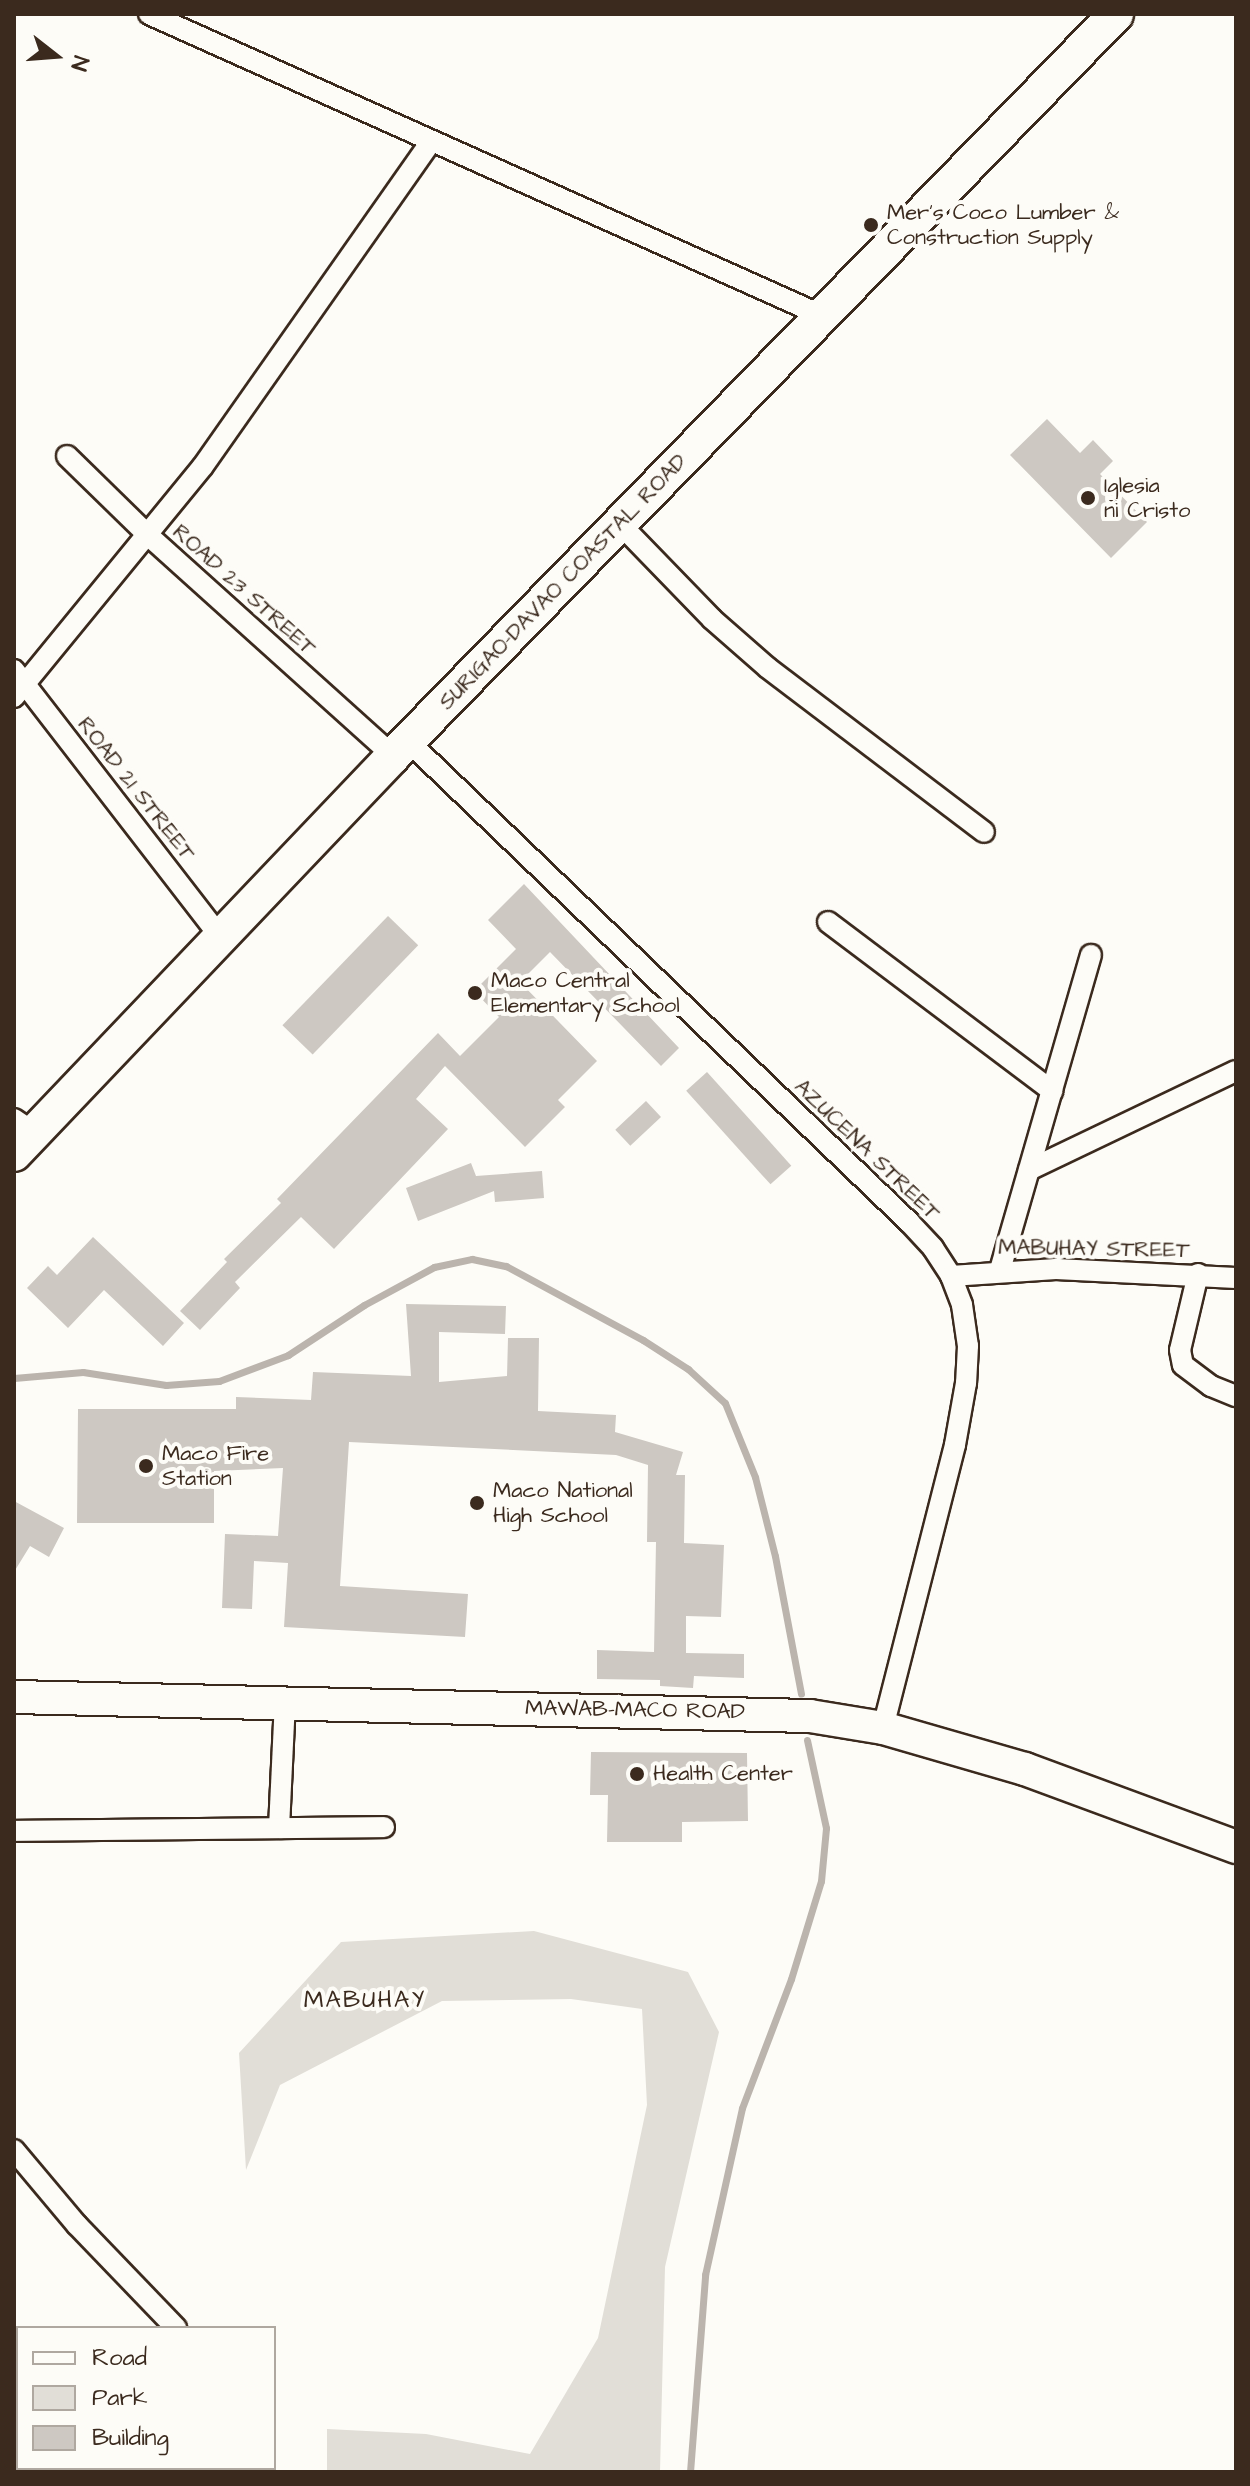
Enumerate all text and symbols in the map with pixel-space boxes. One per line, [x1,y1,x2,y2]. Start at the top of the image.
north arrow [16,16,96,96]
text: N [63,52,96,74]
place label: Mer’s Coco Lumber & Construction Supply [887,199,1119,250]
marker: Mer’s Coco Lumber & Construction Supply [862,216,880,234]
street label: SURIGAO-DAVAO COASTAL ROAD [434,449,692,715]
place label: Iglesia ni Cristo [1104,472,1190,524]
marker: Iglesia ni Cristo [1079,489,1097,507]
street label: ROAD 23 STREET [167,519,321,661]
street label: ROAD 21 STREET [72,712,200,866]
place label: Maco Central Elementary School [491,967,680,1018]
marker: Maco Central Elementary School [466,984,484,1002]
street label: AZUCENA STREET [789,1074,945,1226]
street label: MABUHAY STREET [998,1234,1190,1264]
place label: Maco Fire Station [162,1440,269,1492]
marker: Maco Fire Station [137,1457,155,1475]
place label: Maco National High School [493,1477,633,1528]
marker: Maco National High School [468,1494,486,1512]
street label: MAWAB-MACO ROAD [525,1695,745,1725]
place label: Health Center [653,1761,793,1787]
marker: Health Center [628,1765,646,1783]
district label: MABUHAY [304,1987,426,2015]
legend [16,2326,276,2470]
text: Road [92,2341,147,2375]
text: Park [92,2381,148,2415]
text: Building [92,2421,169,2455]

